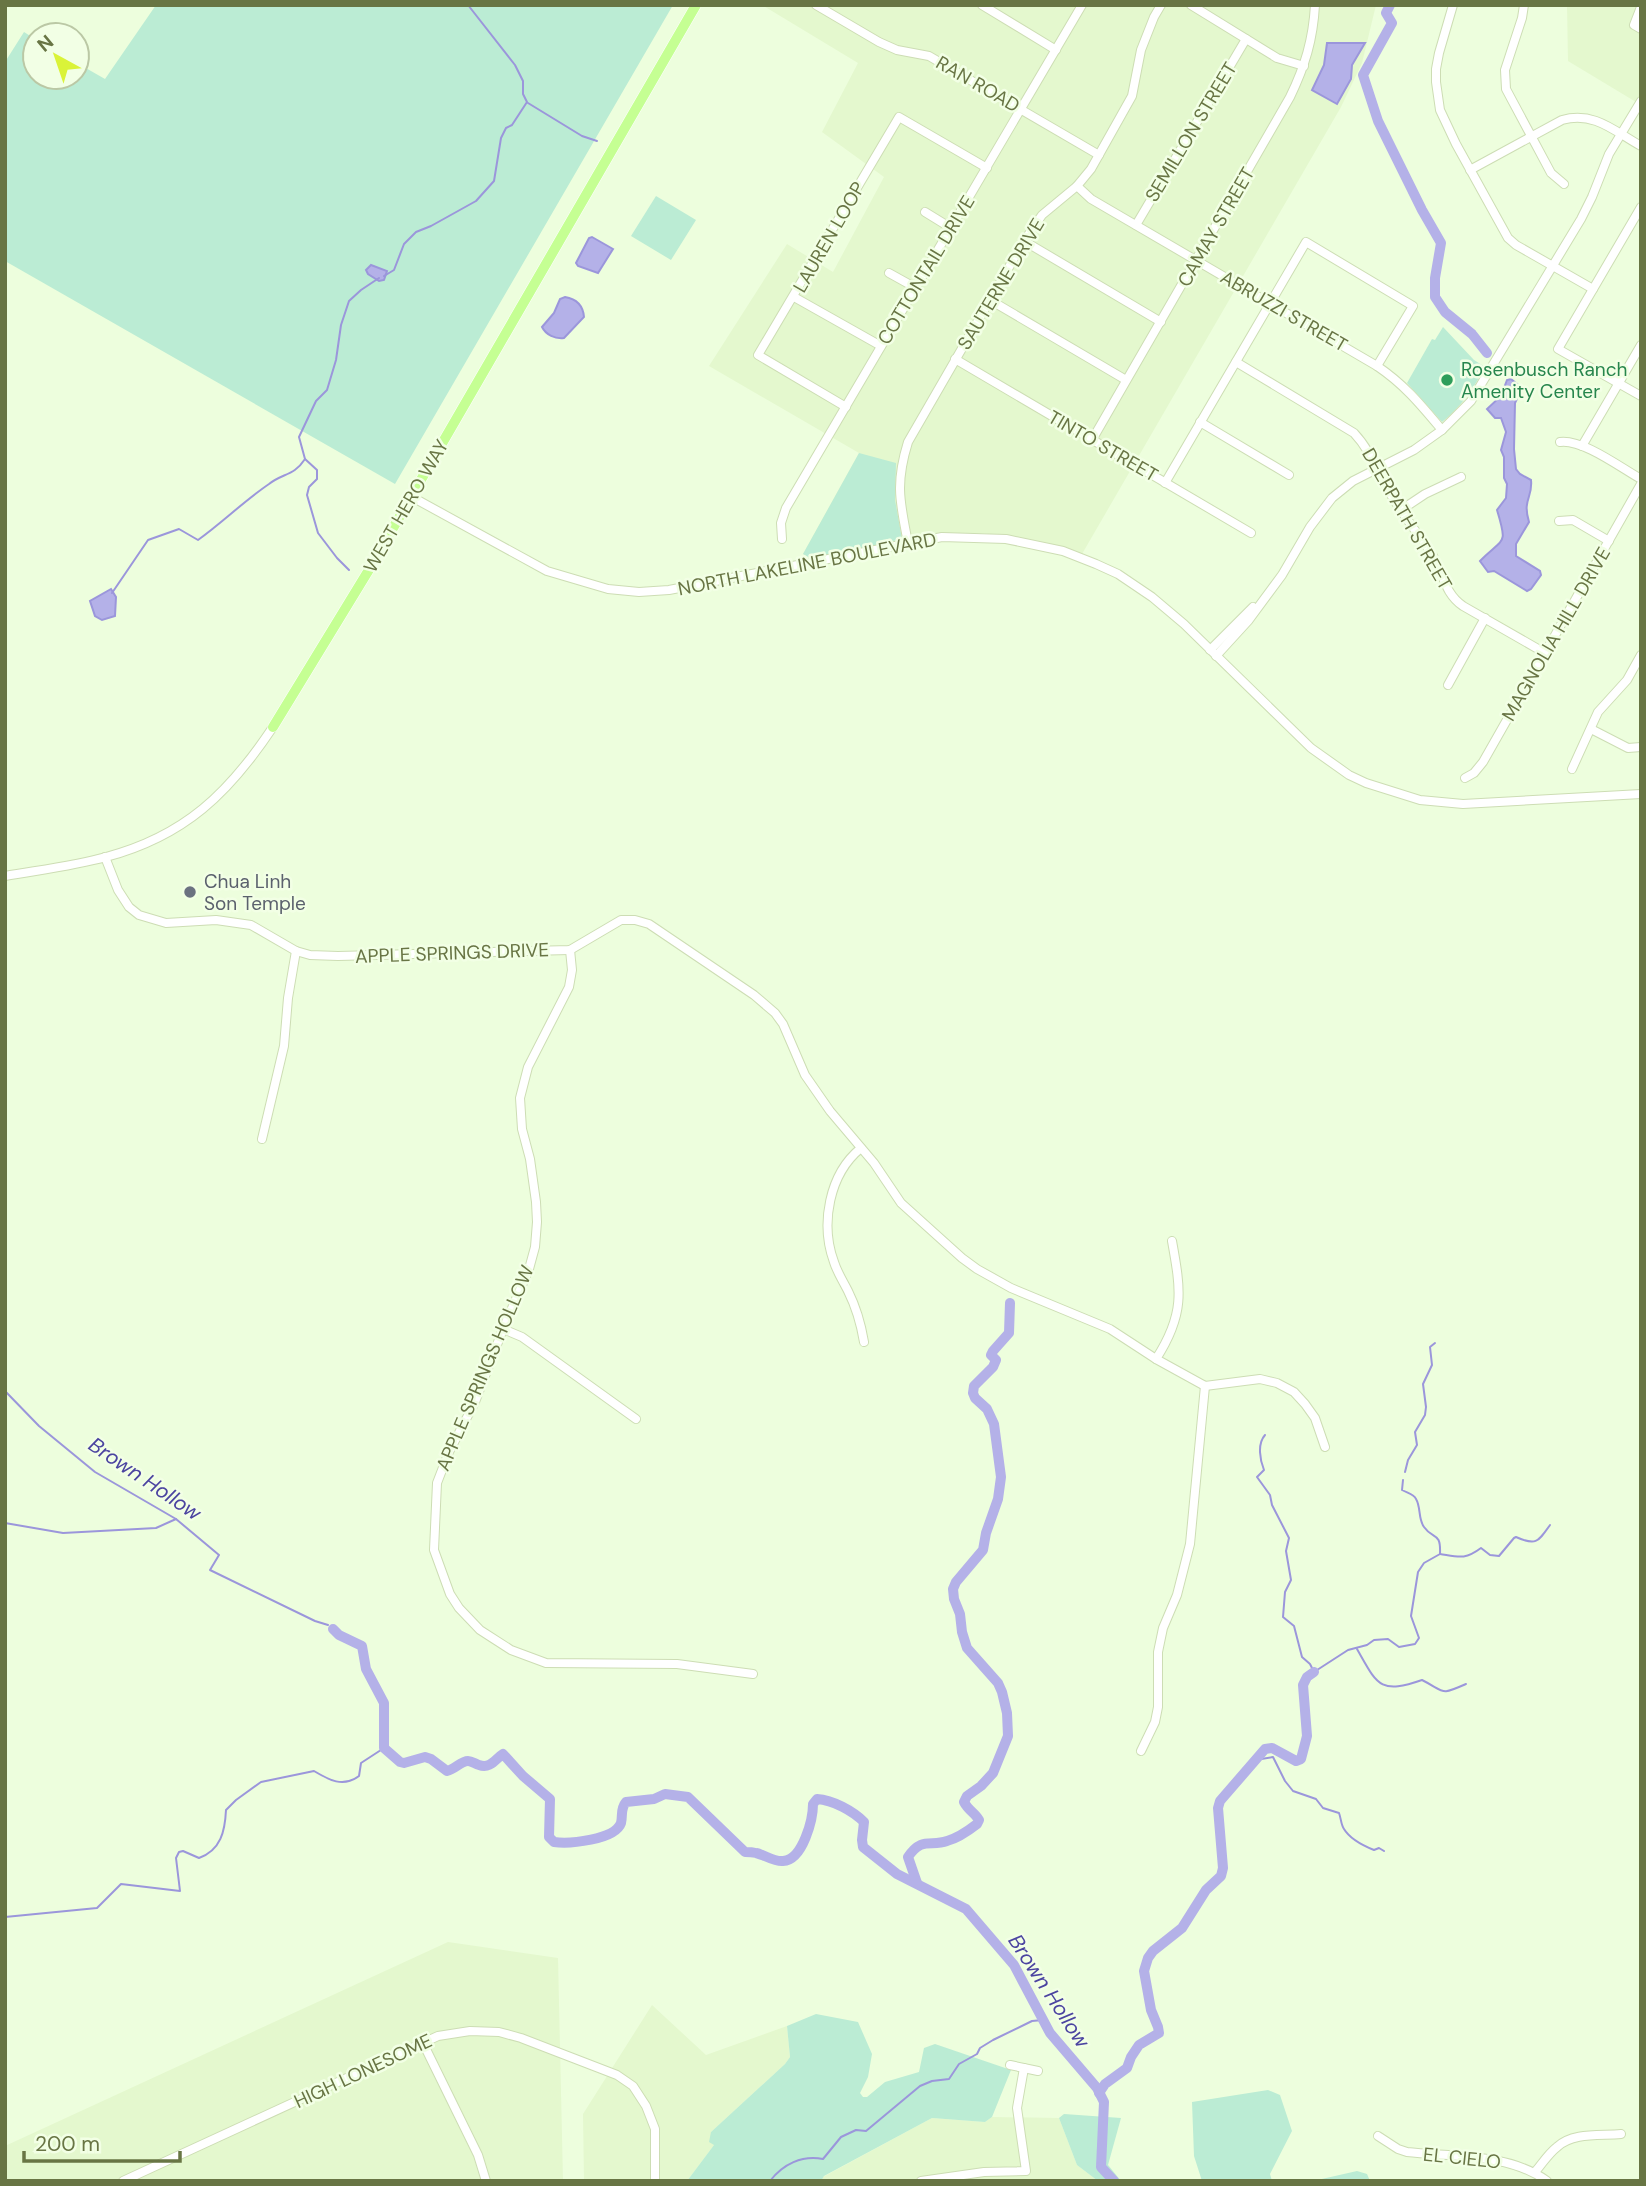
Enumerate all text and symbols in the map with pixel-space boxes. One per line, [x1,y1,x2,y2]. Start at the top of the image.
north arrow [21,21,91,91]
text: N [32,29,59,57]
street label: RAN ROAD [932,50,1024,118]
street label: SEMILLON STREET [1139,57,1243,206]
street label: CAMAY STREET [1172,162,1260,291]
street label: LAUREN LOOP [787,177,871,297]
street label: COTTONTAIL DRIVE [872,191,980,349]
street label: SAUTERNE DRIVE [952,214,1050,354]
street label: ABRUZZI STREET [1216,265,1352,358]
place label: Rosenbusch Ranch Amenity Center [1461,357,1627,404]
marker: Rosenbusch Ranch Amenity Center [1439,372,1455,388]
street label: TINTO STREET [1044,404,1163,488]
street label: WEST HERO WAY [358,435,454,577]
street label: DEERPATH STREET [1356,444,1458,595]
street label: NORTH LAKELINE BOULEVARD [676,527,938,601]
street label: MAGNOLIA HILL DRIVE [1496,542,1616,726]
place label: Chua Linh Son Temple [204,869,306,916]
marker: Chua Linh Son Temple [182,884,198,900]
street label: APPLE SPRINGS DRIVE [355,937,549,969]
street label: APPLE SPRINGS HOLLOW [430,1261,540,1475]
water label: Brown Hollow [83,1431,208,1528]
water label: Brown Hollow [1002,1929,1097,2054]
street label: HIGH LONESOME [290,2028,436,2114]
scale bar [24,2120,180,2164]
text: 200 m [35,2130,100,2158]
street label: EL CIELO [1422,2141,1502,2175]

